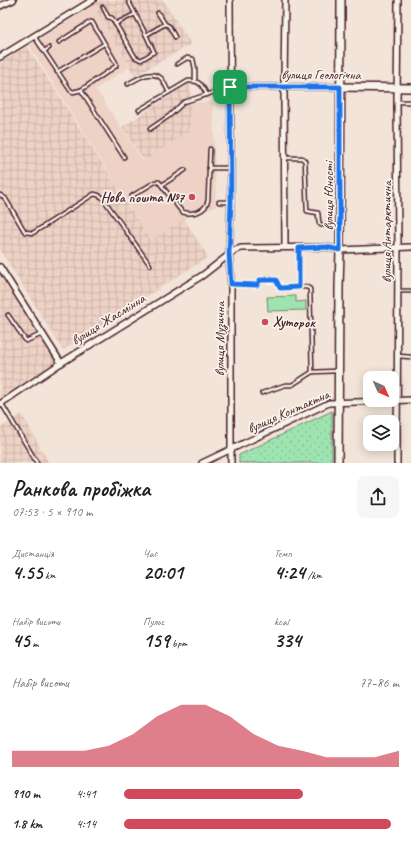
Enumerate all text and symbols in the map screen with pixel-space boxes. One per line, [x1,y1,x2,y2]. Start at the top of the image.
street label: вулиця Геологічна [281,66,362,83]
pin [213,70,247,104]
icon: arrive [219,76,241,98]
street label: вулиця Юності [320,159,337,231]
street label: вулиця Антарктична [378,180,395,283]
place label: Нова пошта №7 [101,189,186,206]
marker: Нова пошта №7 [187,192,197,202]
street label: вулиця Жасмінна [68,290,149,349]
street label: вулиця Музична [211,301,228,376]
place label: Хуторок [273,314,316,331]
marker: Хуторок [260,317,270,327]
north arrow [363,371,399,407]
map controls [363,371,399,451]
street label: вулиця Контактна [245,385,333,437]
button: layers [363,415,399,451]
text: Ранкова пробіжка [12,475,150,503]
button: share [357,476,399,518]
text: 07:53 · 5 × 910 m [12,504,93,520]
text: Дистанція [12,546,54,560]
text: Час [143,546,157,560]
text: Темп [274,546,292,560]
text: 4.55 [12,560,42,585]
text: 20:01 [143,560,183,585]
text: 4:24 [274,560,305,585]
text: km [42,568,56,582]
text: /km [305,568,322,582]
text: Набір висоти [12,614,60,628]
text: Пульс [143,614,164,628]
text: kcal [274,614,289,628]
text: 45 [12,628,30,653]
text: 159 [143,628,169,653]
text: 334 [274,628,301,653]
text: m [30,636,39,650]
text: bpm [169,636,187,650]
text: Набір висоти [12,675,69,691]
text: 77–86 m [359,675,399,691]
text: 910 m [12,786,40,802]
text: 4:41 [76,786,96,802]
text: 1.8 km [12,816,42,832]
text: 4:14 [76,816,96,832]

